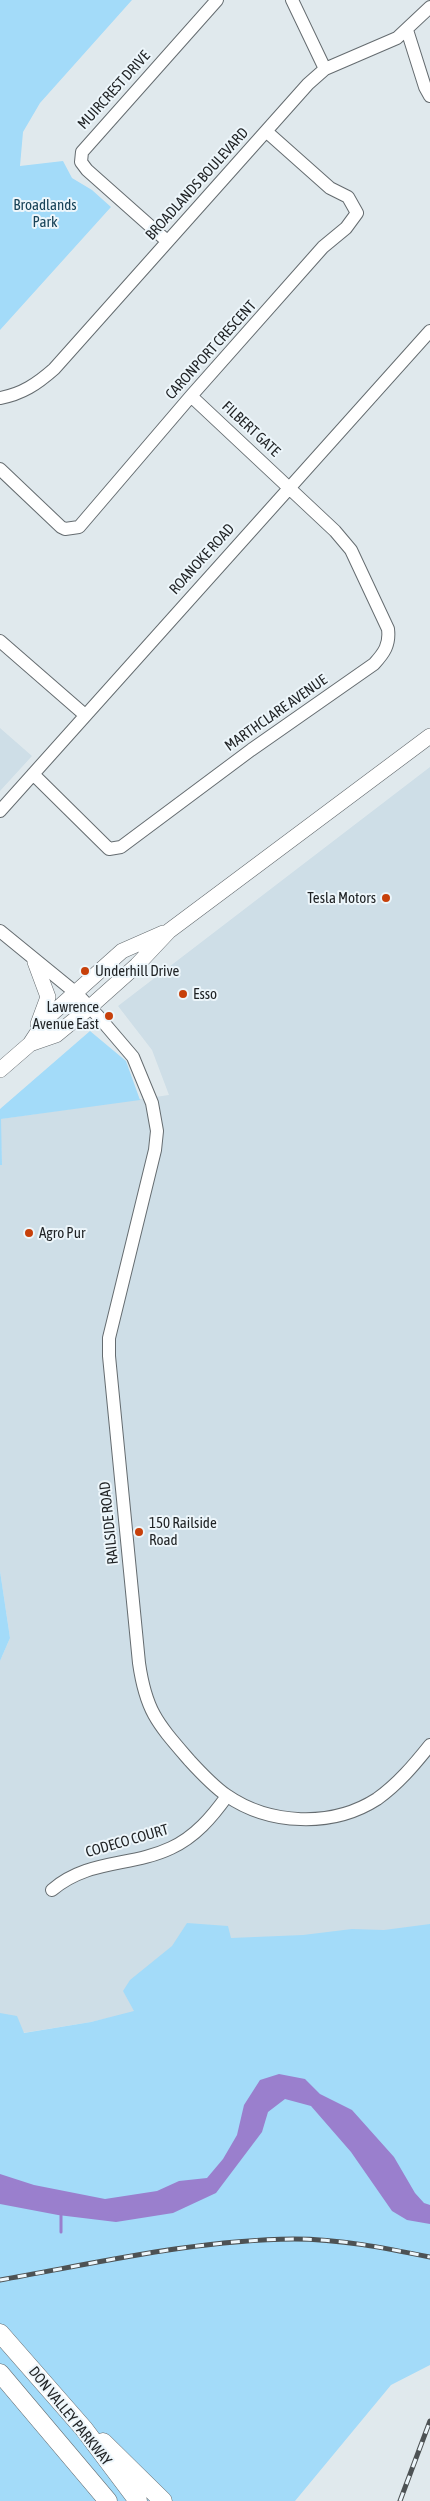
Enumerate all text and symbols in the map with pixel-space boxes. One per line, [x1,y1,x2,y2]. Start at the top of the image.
street label: MUIRCREST DRIVE [74,47,154,133]
street label: BROADLANDS BOULEVARD [142,124,252,244]
park label: Broadlands Park [13,196,77,231]
street label: CARONPORT CRESCENT [162,297,260,403]
street label: FILBERT GATE [218,398,284,460]
street label: ROANOKE ROAD [166,520,238,598]
street label: MARTHCLARE AVENUE [221,671,331,755]
place label: Tesla Motors [307,889,376,907]
marker: Tesla Motors [380,892,392,904]
place label: Underhill Drive [95,962,179,980]
marker: Underhill Drive [79,965,91,977]
place label: Esso [193,985,217,1003]
marker: Esso [177,988,189,1000]
place label: Lawrence Avenue East [32,998,99,1033]
marker: Lawrence Avenue East [103,1010,115,1022]
place label: Agro Pur [39,1224,85,1242]
marker: Agro Pur [23,1227,35,1239]
street label: RAILSIDE ROAD [96,1481,122,1565]
place label: 150 Railside Road [149,1514,217,1549]
marker: 150 Railside Road [133,1526,145,1538]
street label: CODECO COURT [83,1821,171,1861]
street label: DON VALLEY PARKWAY [25,2363,115,2469]

